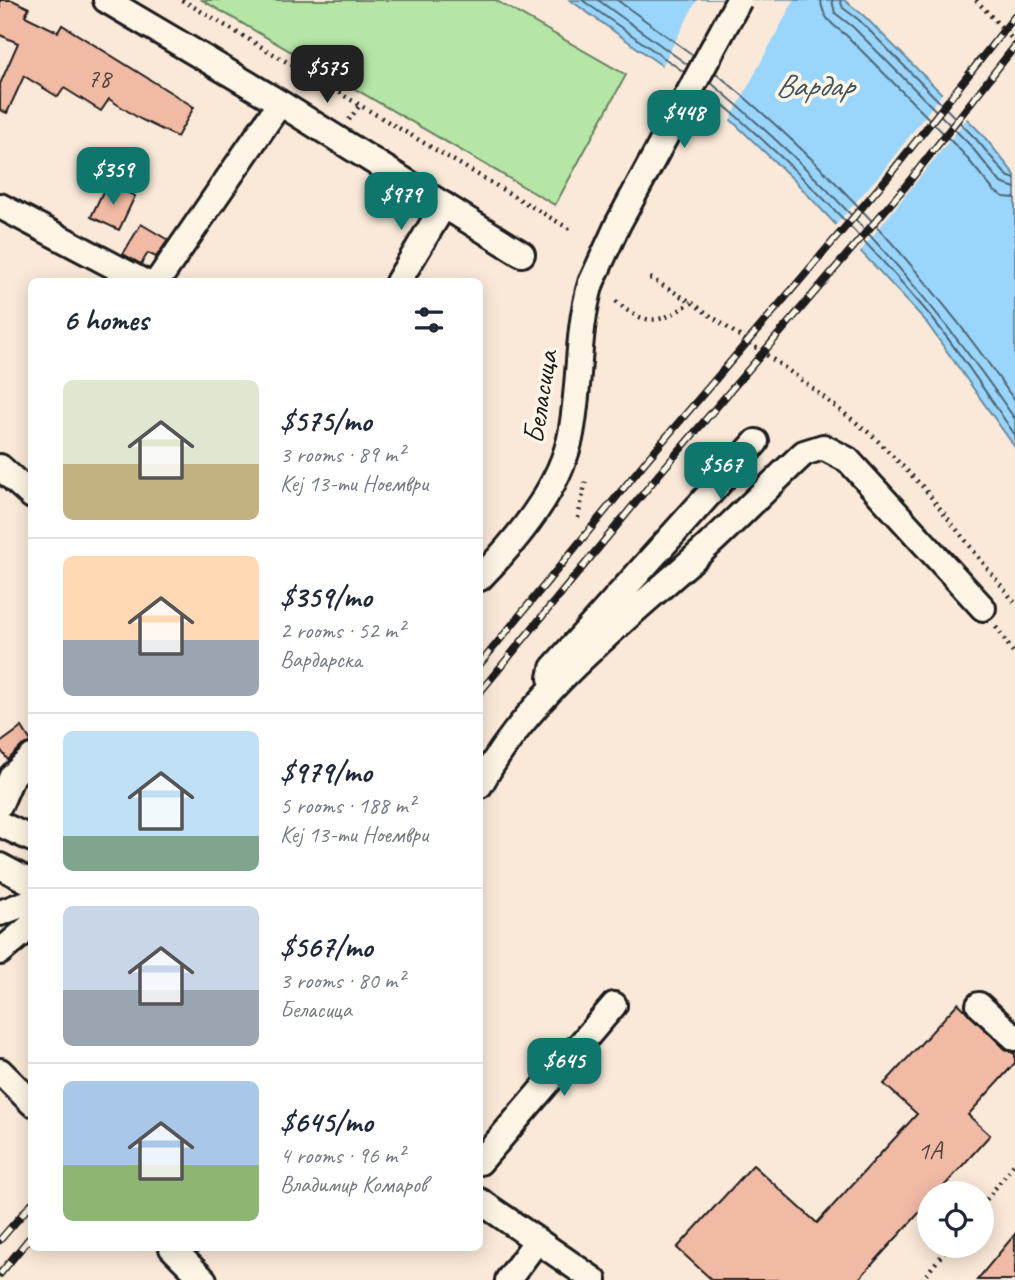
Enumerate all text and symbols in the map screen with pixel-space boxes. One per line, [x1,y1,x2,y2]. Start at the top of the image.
pin: $575 [286,46,368,105]
text: $575 [307,53,347,82]
house number: 78 [87,62,113,95]
water label: Вардар [775,65,857,106]
pin: $448 [643,90,725,150]
text: $448 [663,98,705,127]
pin: $359 [72,148,154,207]
text: $359 [93,155,133,184]
pin: $979 [360,173,442,232]
text: $979 [381,180,421,209]
text: 6 homes [63,301,148,339]
icon: filters [410,301,448,339]
street label: Беласица [514,346,566,446]
text: $575/mo [280,402,371,440]
icon: home [119,408,203,492]
text: 3 rooms · 89 m² [280,440,404,469]
pin: $567 [680,442,762,502]
text: $567 [700,450,742,479]
text: Кеј 13-ти Ноември [280,469,428,498]
text: $359/mo [280,578,372,616]
icon: home [119,584,203,668]
text: 2 rooms · 52 m² [280,616,404,645]
text: Вардарска [280,645,362,674]
text: $979/mo [280,753,372,791]
icon: home [119,759,203,843]
text: 5 rooms · 188 m² [280,791,415,820]
text: Кеј 13-ти Ноември [280,820,428,849]
text: $567/mo [280,928,372,966]
icon: home [119,934,203,1018]
text: 3 rooms · 80 m² [280,966,404,995]
text: Беласица [280,995,352,1024]
pin: $645 [523,1038,605,1098]
text: $645 [543,1046,585,1075]
text: $645/mo [280,1103,373,1141]
icon: home [119,1109,203,1193]
house number: 1А [918,1134,944,1167]
text: 4 rooms · 96 m² [280,1141,404,1170]
text: Владимир Комаров [280,1170,427,1199]
map controls [917,1181,994,1258]
button: locate [917,1181,994,1258]

